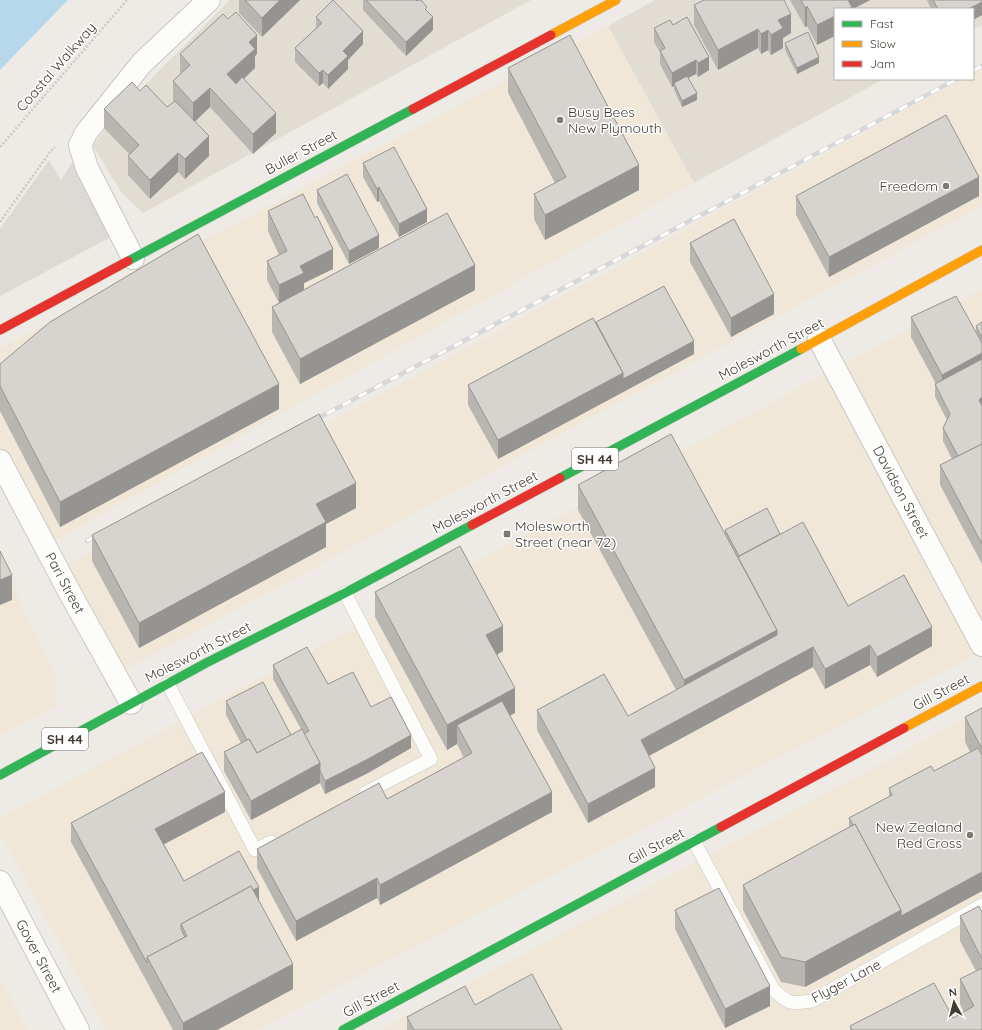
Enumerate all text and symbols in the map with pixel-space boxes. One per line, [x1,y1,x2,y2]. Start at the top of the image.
legend [834,8,974,80]
text: Fast [870,16,894,31]
street label: Coastal Walkway [12,19,100,115]
text: Slow [870,36,896,51]
text: Jam [870,56,895,71]
place label: Busy Bees New Plymouth [568,103,662,137]
marker: Busy Bees New Plymouth [555,115,565,125]
street label: Buller Street [262,125,340,178]
place label: Freedom [880,177,938,195]
marker: Freedom [941,181,951,191]
street label: Molesworth Street [715,314,827,384]
street label: Davidson Street [869,443,933,542]
road number: SH 44 [572,448,618,470]
street label: Molesworth Street [429,467,541,537]
place label: Molesworth Street (near 72) [515,517,616,551]
marker: Molesworth Street (near 72) [502,529,512,539]
street label: Pari Street [41,549,89,617]
street label: Molesworth Street [142,617,254,687]
street label: Gill Street [910,670,972,714]
road number: SH 44 [42,728,88,750]
place label: New Zealand Red Cross [876,818,962,852]
street label: Gill Street [625,824,687,868]
marker: New Zealand Red Cross [965,830,975,840]
street label: Gover Street [12,916,66,996]
street label: Flyger Lane [808,955,884,1007]
street label: Gill Street [340,977,402,1021]
north arrow [934,982,974,1022]
text: N [948,985,958,1000]

